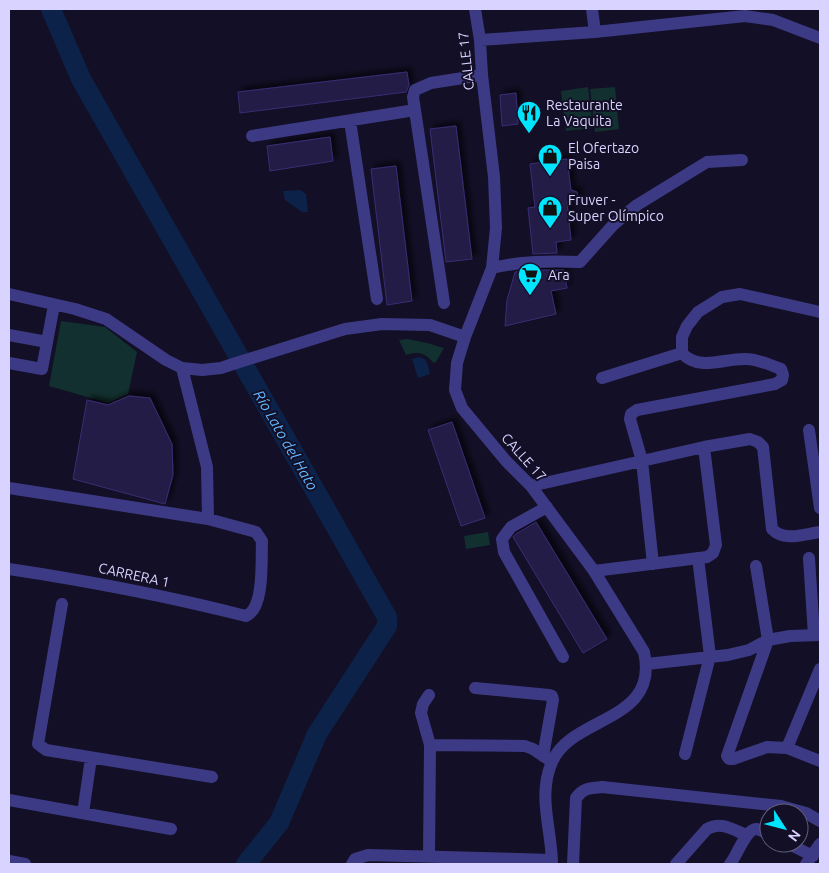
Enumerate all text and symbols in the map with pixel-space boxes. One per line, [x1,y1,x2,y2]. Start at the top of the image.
street label: CALLE 17 [455,31,477,91]
place label: Restaurante La Vaquita [546,97,623,129]
restaurant icon: Restaurante La Vaquita [516,100,542,134]
place label: El Ofertazo Paisa [568,140,639,172]
shop icon: El Ofertazo Paisa [537,143,563,177]
place label: Fruver - Super Olímpico [568,192,664,224]
shop icon: Fruver - Super Olímpico [537,195,563,229]
supermarket icon: Ara [517,262,543,296]
place label: Ara [548,267,570,283]
water label: Río Lato del Hato [250,387,322,493]
street label: CALLE 17 [498,430,550,484]
street label: CARRERA 1 [97,560,171,590]
north arrow [759,803,809,853]
text: N [785,827,804,845]

